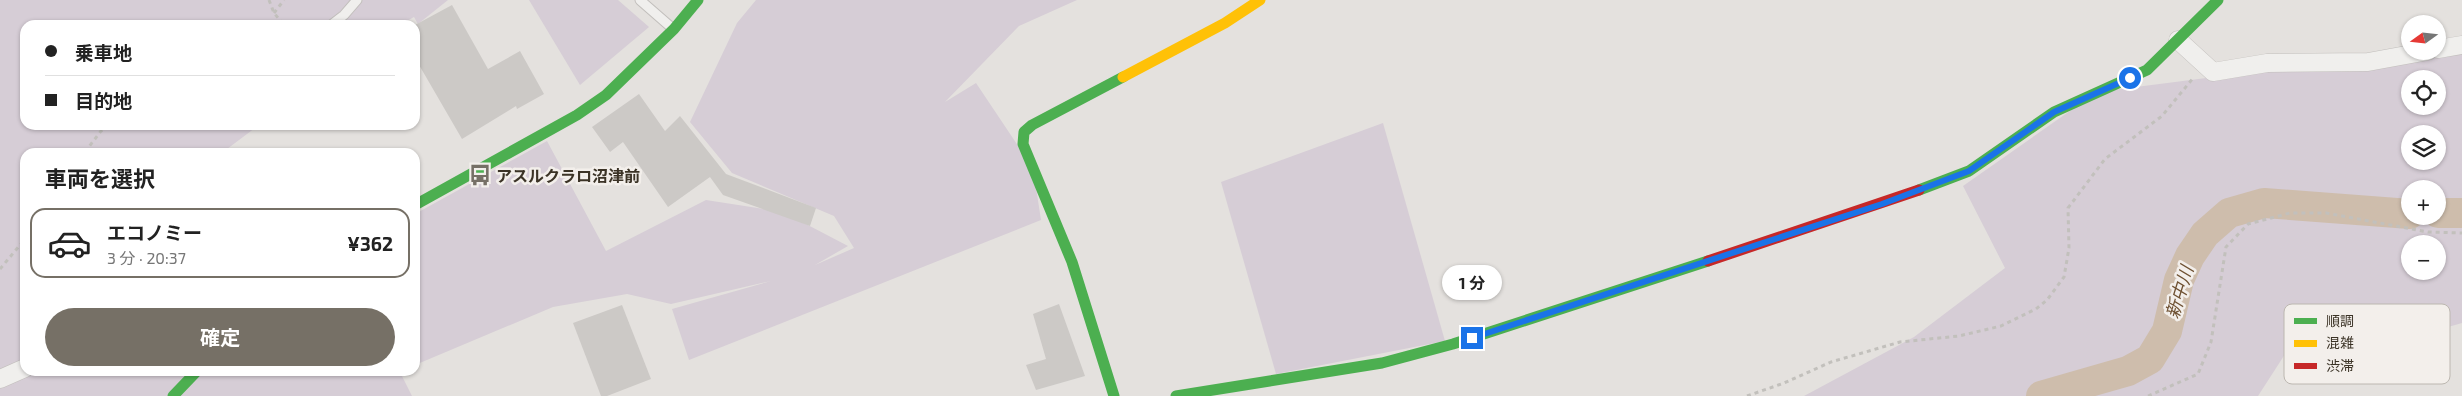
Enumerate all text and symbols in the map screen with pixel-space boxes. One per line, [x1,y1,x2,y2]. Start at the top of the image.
north arrow [2401,15,2446,60]
map controls [2401,15,2446,280]
text: 乗車地 [75,41,132,64]
route start [2119,67,2141,89]
button: locate [2401,70,2446,115]
text: 目的地 [75,89,132,112]
button: layers [2401,125,2446,170]
bus stop icon: アスルクラロ沼津前 [467,162,493,188]
text: 車両を選択 [45,165,155,191]
place label: アスルクラロ沼津前 [496,166,640,185]
button: + [2401,180,2446,225]
icon: car [47,221,92,266]
text: エコノミー [107,221,202,244]
text: ¥362 [347,232,393,255]
button: − [2401,235,2446,280]
text: 3 分 · 20:37 [107,248,186,267]
water label: 新中川 [2161,261,2198,321]
callout: 1 分 [1442,266,1502,300]
text: 1 分 [1459,273,1485,292]
legend [2284,304,2450,384]
button: 確定 [45,308,395,366]
text: 順調 [2326,312,2354,329]
route end [1461,327,1483,349]
text: 混雑 [2326,334,2354,351]
text: 渋滞 [2326,357,2354,374]

